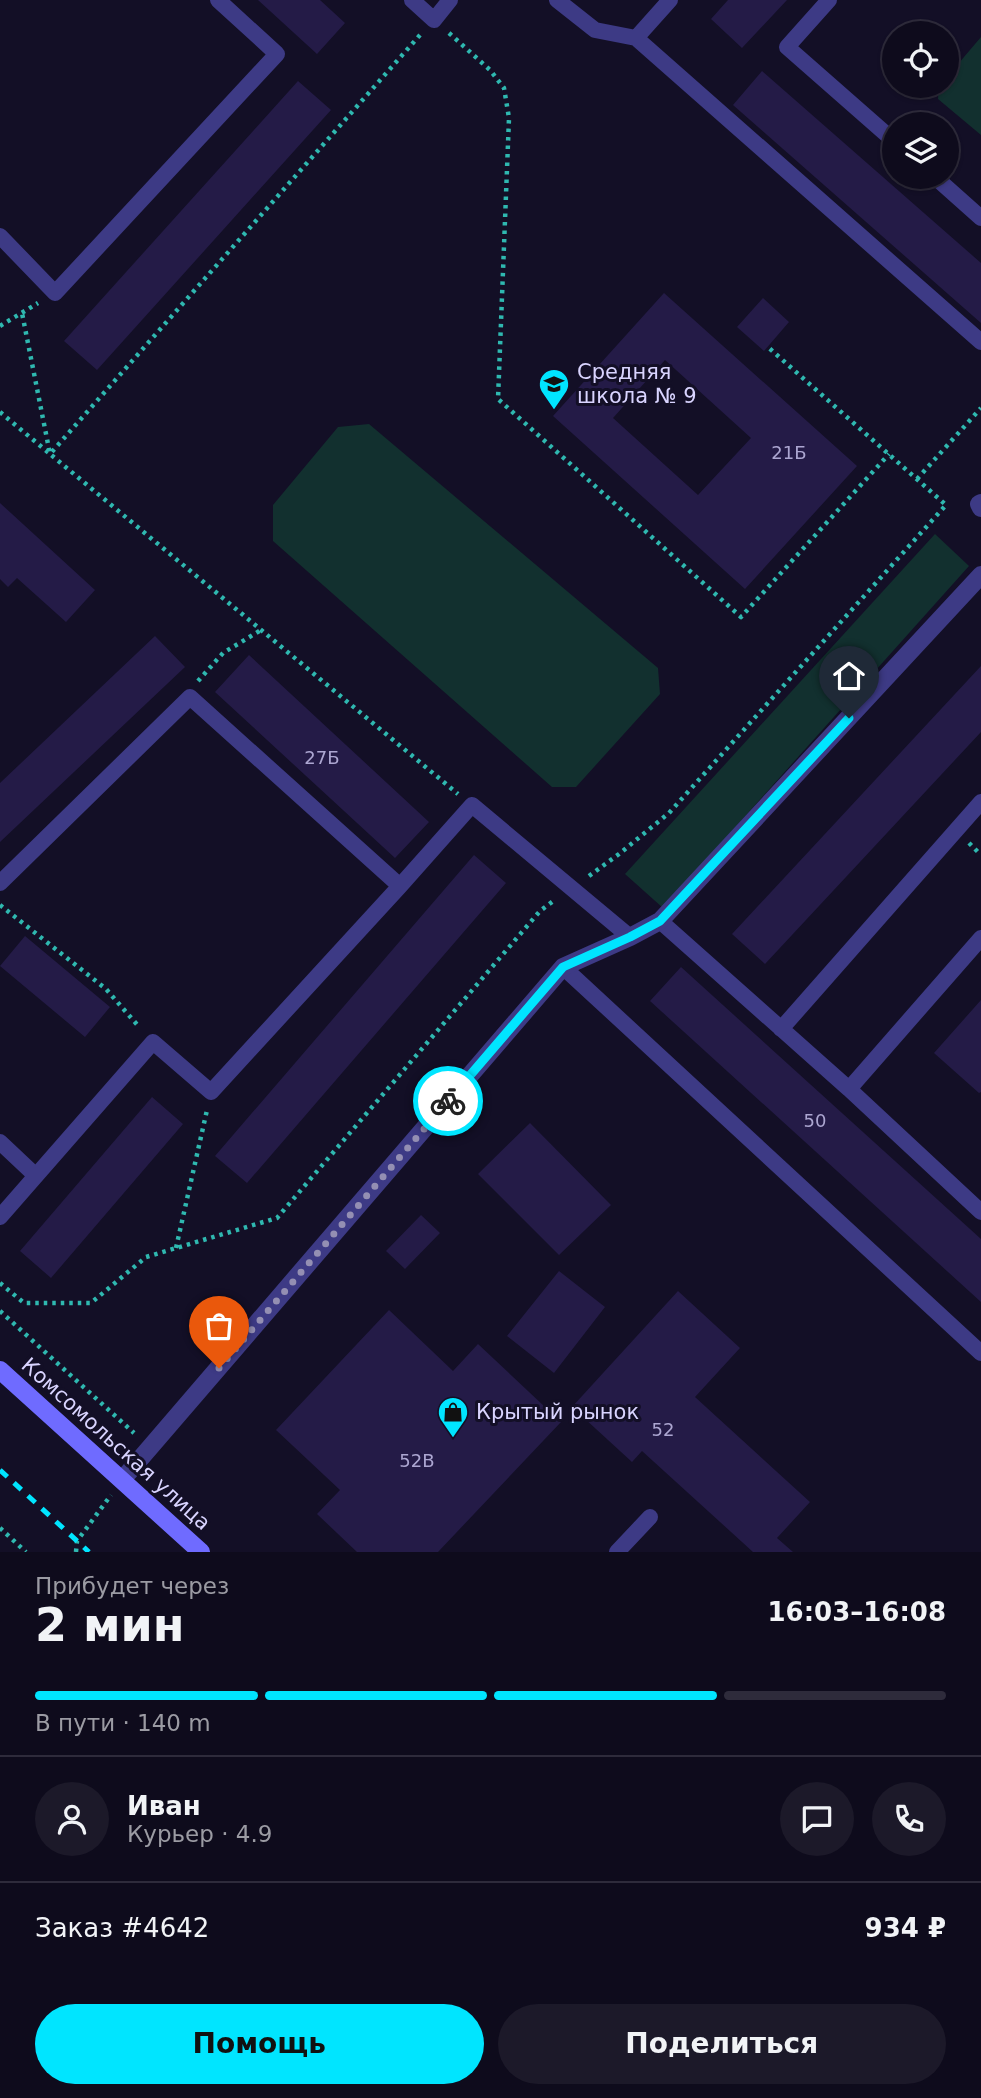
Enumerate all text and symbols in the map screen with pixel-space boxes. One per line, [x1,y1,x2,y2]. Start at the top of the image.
map controls [882,21,959,189]
button: locate [882,21,959,98]
button: layers [882,112,959,189]
place label: Средняя школа № 9 [577,360,697,408]
school or university icon: Средняя школа № 9 [537,367,571,411]
house number: 21Б [771,442,807,463]
pin [819,646,879,718]
icon: home [830,657,868,695]
house number: 27Б [304,747,340,768]
courier [413,1066,483,1136]
icon: bike [429,1082,467,1120]
house number: 50 [804,1110,826,1131]
pin [189,1296,249,1368]
icon: bag [200,1307,238,1345]
street label: Комсомольская улица [17,1353,215,1535]
shop icon: Крытый рынок [436,1395,470,1439]
place label: Крытый рынок [476,1400,639,1424]
house number: 52 [652,1419,674,1440]
house number: 52В [399,1450,435,1471]
text: Прибудет через [35,1573,229,1599]
text: 16:03–16:08 [767,1597,946,1627]
text: 2 мин [35,1598,185,1652]
text: В пути · 140 m [35,1710,211,1736]
button: person [35,1782,109,1856]
button: chat [780,1782,854,1856]
button: phone [872,1782,946,1856]
text: Иван [127,1791,201,1821]
text: Курьер · 4.9 [127,1821,272,1847]
text: Заказ #4642 [35,1913,209,1943]
text: 934 ₽ [865,1913,946,1943]
button: Помощь [35,2004,484,2084]
button: Поделиться [498,2004,946,2084]

